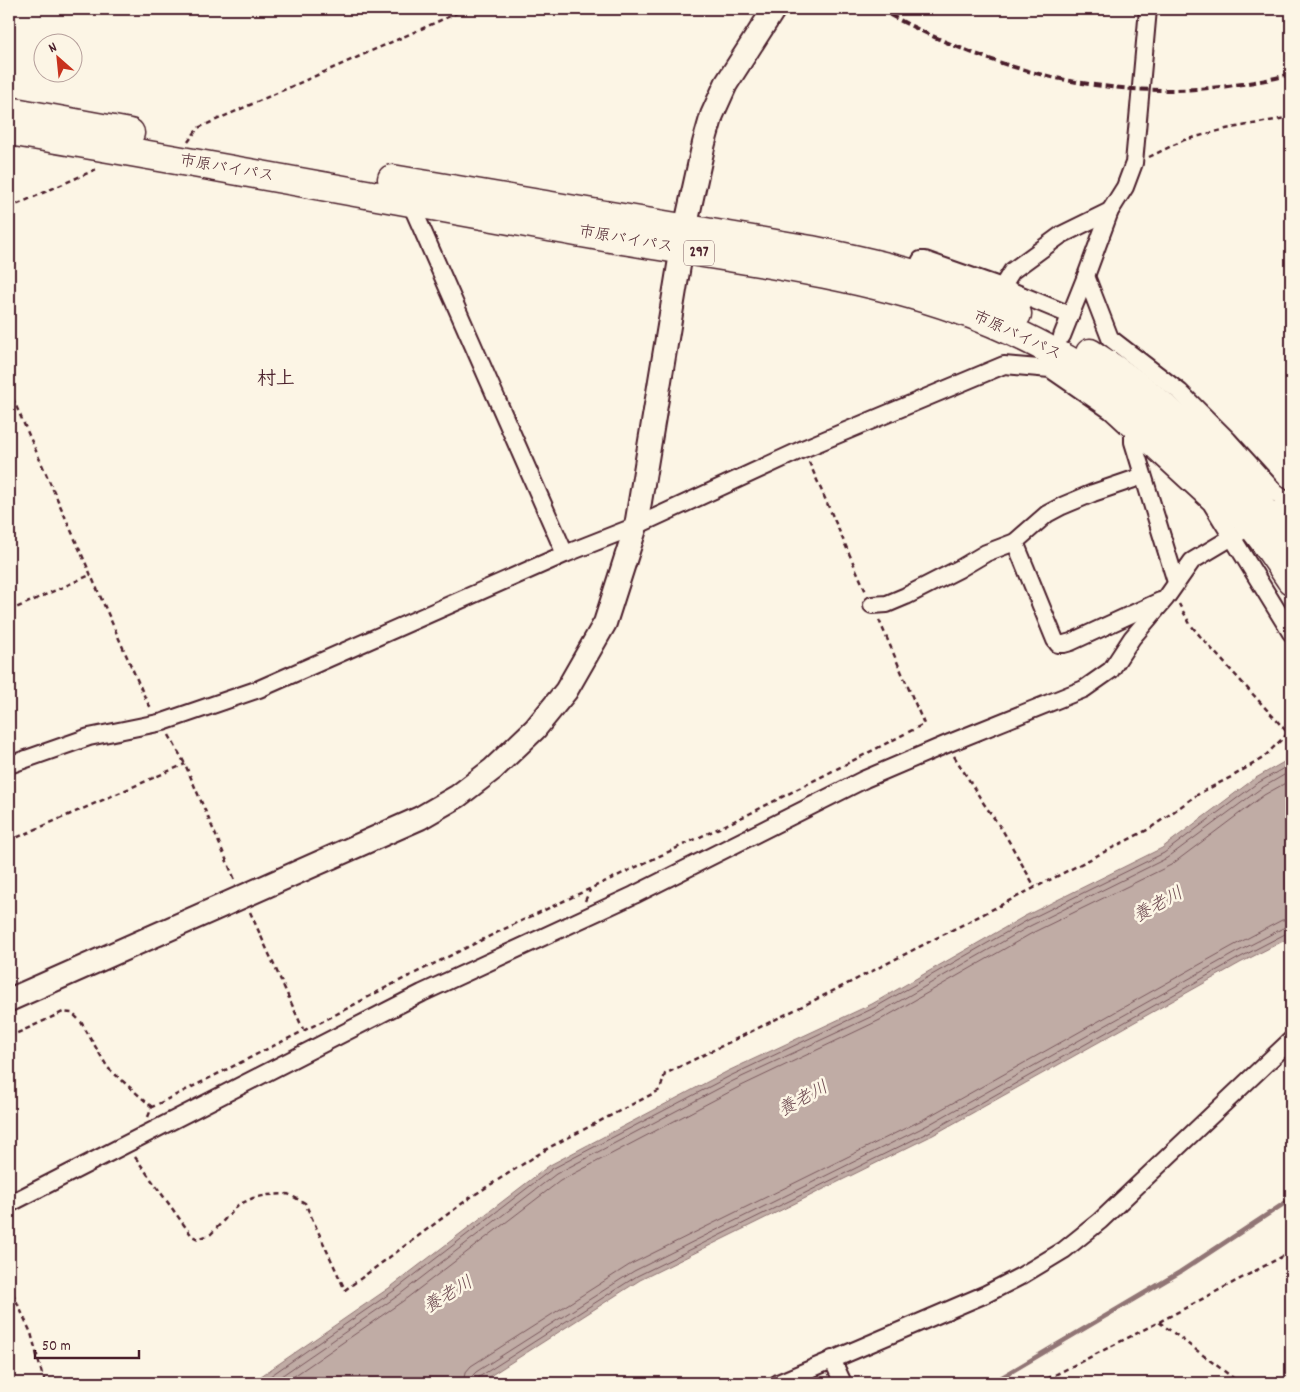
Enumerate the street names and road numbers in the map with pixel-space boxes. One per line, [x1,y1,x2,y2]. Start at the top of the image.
street label: 市原バイパス [178,149,276,189]
street label: 市原バイパス [577,220,675,260]
road number: 297 [684,240,714,266]
street label: 市原バイパス [969,305,1065,367]

